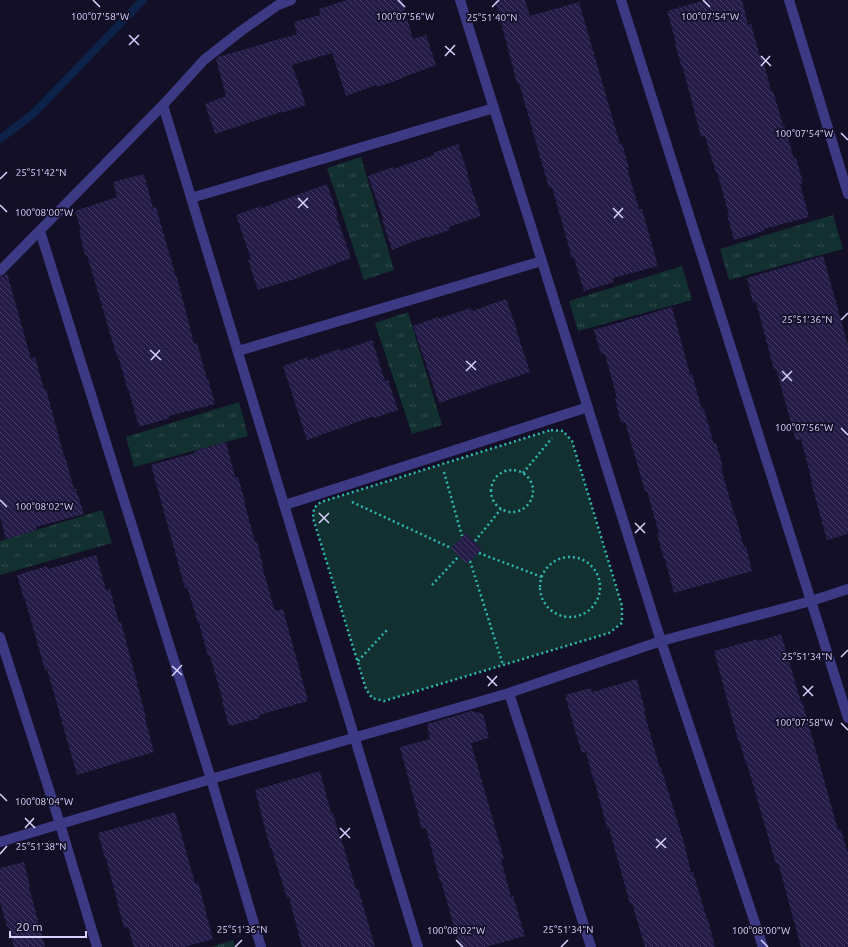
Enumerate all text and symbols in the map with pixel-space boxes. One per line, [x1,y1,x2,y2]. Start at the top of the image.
text: 100°07'58"W [71,11,129,22]
text: 100°07'56"W [376,11,434,22]
text: 100°07'54"W [681,11,739,22]
text: 25°51'40"N [467,12,517,23]
text: 100°07'54"W [775,128,833,139]
text: 25°51'42"N [16,167,66,178]
text: 100°08'00"W [15,207,73,218]
text: 25°51'36"N [782,314,832,325]
text: 100°07'56"W [775,422,833,433]
text: 100°08'02"W [15,501,73,512]
text: 25°51'34"N [782,651,832,662]
text: 100°07'58"W [775,717,833,728]
text: 100°08'04"W [15,796,73,807]
text: 25°51'38"N [16,841,66,852]
scale bar [10,913,86,939]
text: 20 m [16,920,43,933]
text: 25°51'36"N [217,924,267,935]
text: 25°51'34"N [543,924,593,935]
text: 100°08'02"W [427,925,485,936]
text: 100°08'00"W [732,925,790,936]

